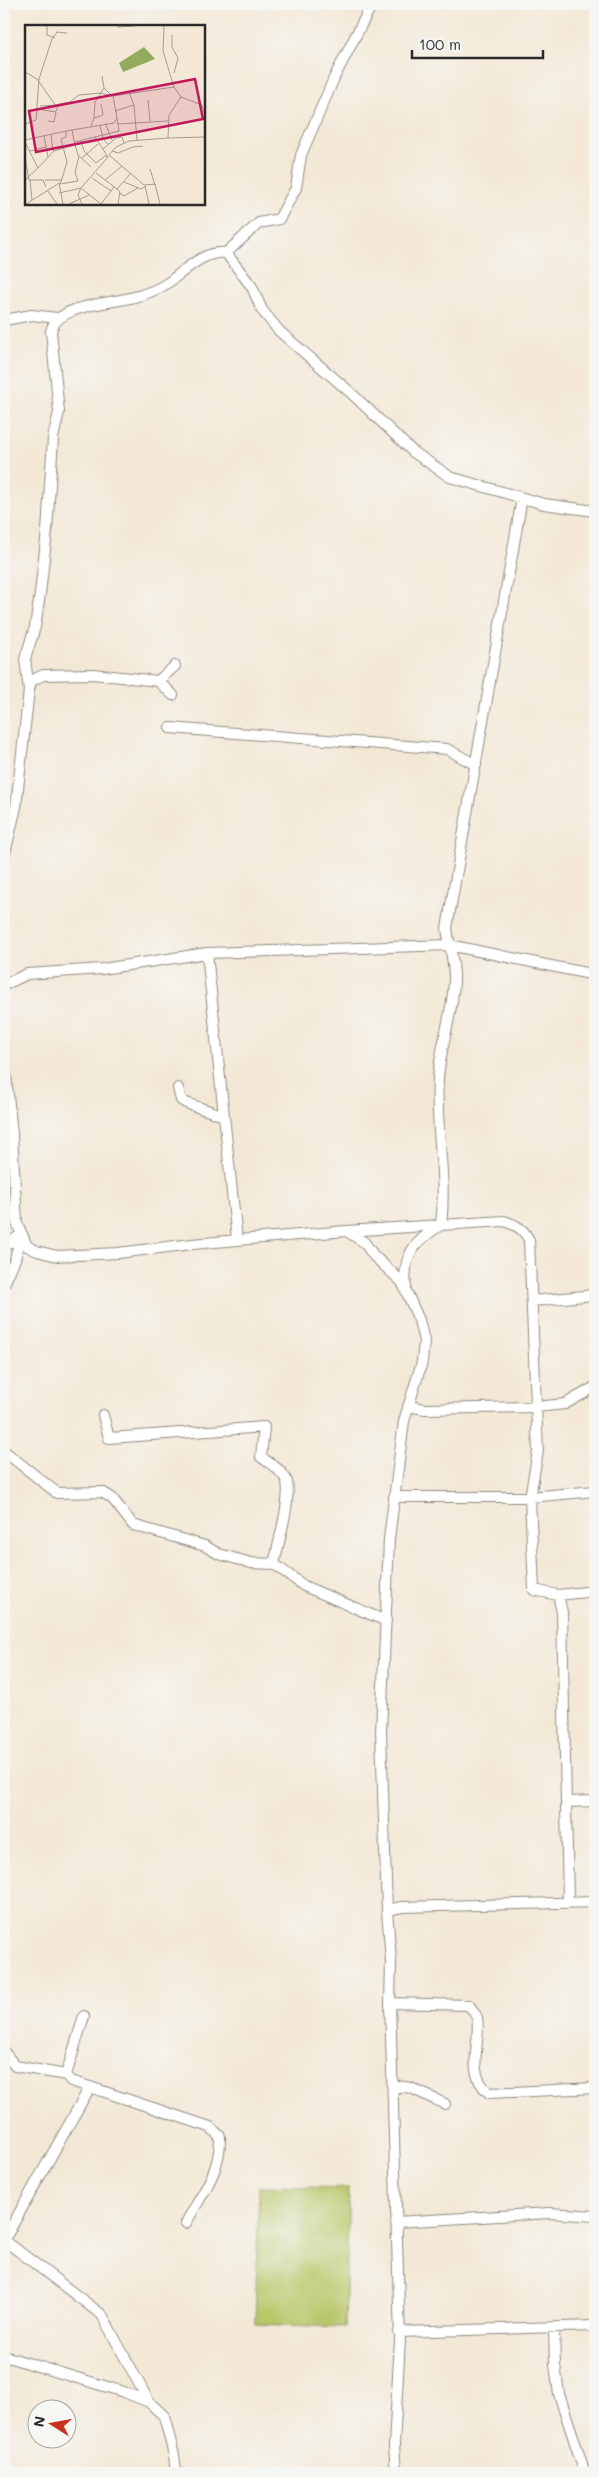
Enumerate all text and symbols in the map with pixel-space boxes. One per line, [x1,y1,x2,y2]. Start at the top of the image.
inset map [25,25,205,205]
scale bar [412,28,543,60]
text: 100 m [419,34,461,54]
north arrow [28,2400,78,2450]
text: N [28,2414,49,2428]

